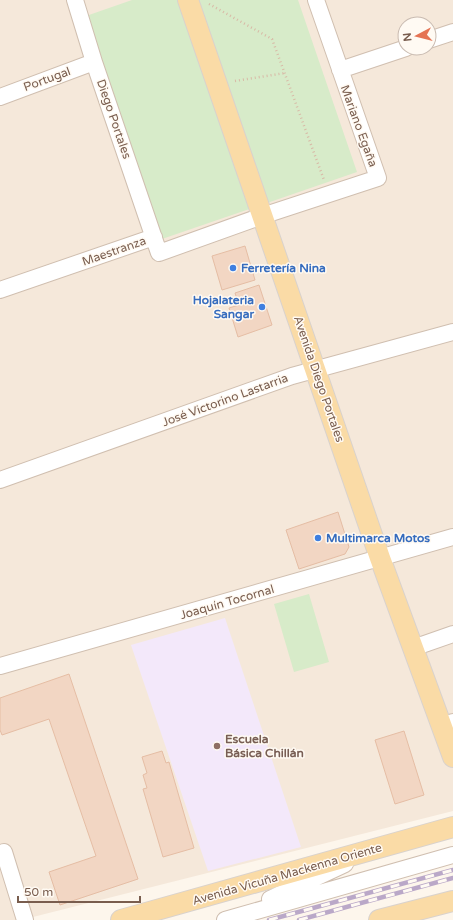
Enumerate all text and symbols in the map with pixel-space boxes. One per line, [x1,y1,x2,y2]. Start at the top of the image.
north arrow [397,16,437,56]
text: N [401,32,415,42]
street label: Portugal [22,64,72,94]
street label: Diego Portales [94,77,134,161]
street label: Mariano Egaña [338,83,380,169]
street label: Maestranza [80,234,148,268]
place label: Ferretería Nina [241,261,326,275]
marker: Ferretería Nina [228,263,238,273]
place label: Hojalateria Sangar [193,293,254,322]
marker: Hojalateria Sangar [257,302,267,312]
street label: Avenida Diego Portales [291,314,347,444]
street label: José Victorino Lastarria [160,371,290,429]
place label: Multimarca Motos [326,531,430,545]
marker: Multimarca Motos [313,533,323,543]
street label: Joaquín Tocornal [178,582,276,622]
place label: Escuela Básica Chillán [225,732,304,760]
marker: Escuela Básica Chillán [212,741,222,751]
street label: Avenida Vicuña Mackenna Oriente [191,840,383,908]
scale bar [18,878,140,904]
text: 50 m [24,885,53,899]

